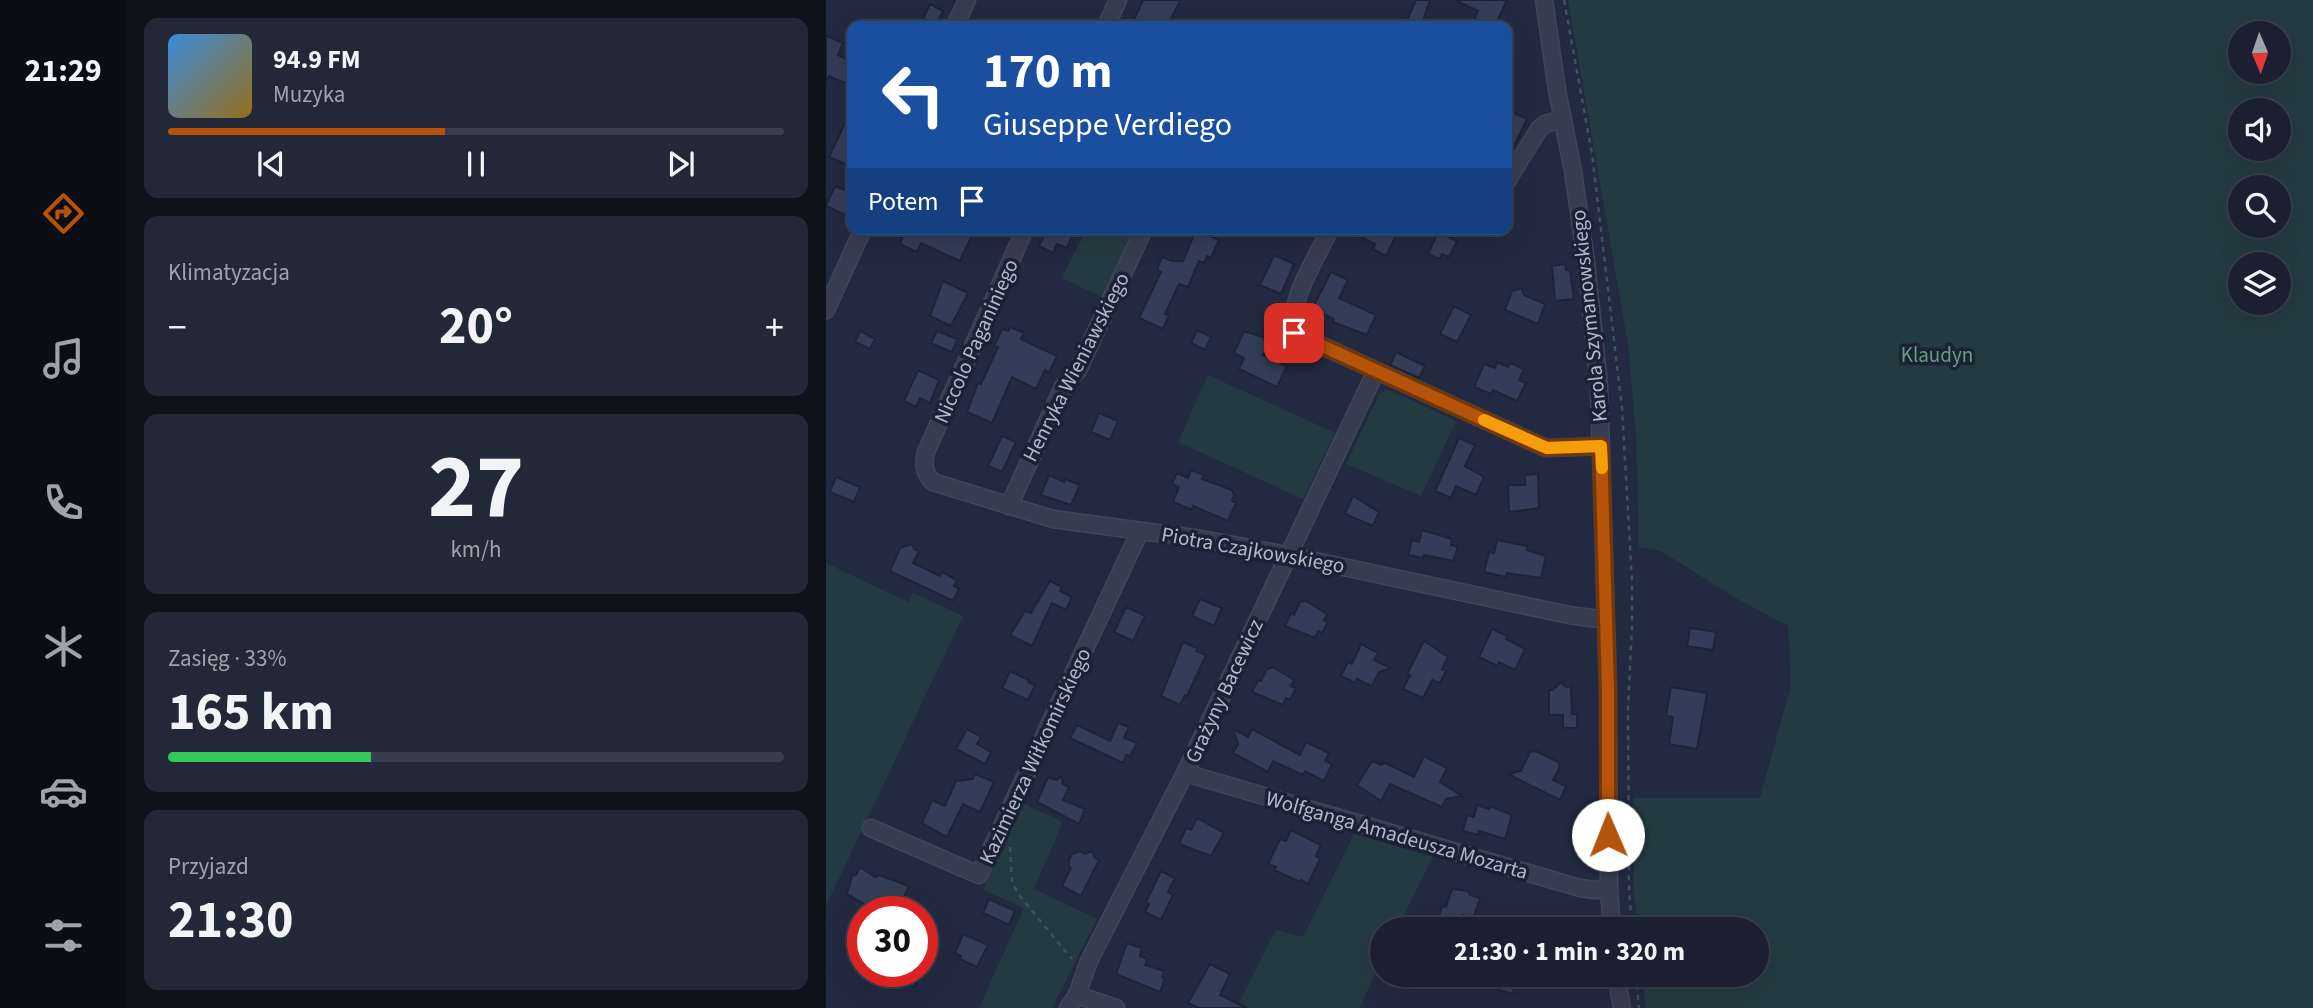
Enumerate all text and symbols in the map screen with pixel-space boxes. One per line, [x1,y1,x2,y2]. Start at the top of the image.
north arrow [2228,21,2291,84]
map controls [2228,21,2291,315]
text: 170 m [983,37,1112,107]
text: 94.9 FM [273,41,361,78]
text: 21:29 [24,48,102,94]
icon: left [868,49,959,140]
text: Muzyka [273,78,345,111]
button: sound [2228,98,2291,161]
text: Giuseppe Verdiego [983,102,1232,148]
icon: previous [252,145,290,183]
icon: pause [457,145,495,183]
icon: next [662,145,700,183]
button: search [2228,175,2291,238]
icon: arrive [953,182,991,220]
text: Potem [868,183,939,220]
icon: directions [39,189,88,238]
street label: Karola Szymanowskiego [1563,208,1615,424]
button: layers [2228,252,2291,315]
street label: Niccolo Paganiniego [926,254,1026,428]
text: Klimatyzacja [168,256,290,289]
street label: Henryka Wieniawskiego [1015,267,1137,467]
text: 20° [439,290,513,364]
text: − [168,301,187,355]
text: + [765,301,784,355]
pin [1264,303,1324,363]
icon: arrive [1275,314,1313,352]
icon: music [39,334,88,383]
park label: Klaudyn [1901,340,1973,370]
text: 27 [428,423,524,552]
icon: phone [39,478,88,527]
street label: Piotra Czajkowskiego [1159,519,1347,581]
text: km/h [450,533,502,566]
street label: Grażyny Bacewicz [1177,614,1271,768]
icon: climate [39,622,88,671]
text: Zasięg · 33% [168,642,286,675]
street label: Kazimierza Wiłkomirskiego [972,643,1098,869]
text: 165 km [168,676,334,750]
icon: car [39,767,88,816]
street label: Wolfganga Amadeusza Mozarta [1262,783,1532,887]
position arrow [1571,798,1645,872]
text: Przyjazd [168,850,249,883]
text: 21:30 [168,884,293,958]
speed limit sign: 30 [847,896,938,987]
icon: filters [39,911,88,960]
text: 21:30 · 1 min · 320 m [1454,933,1685,970]

